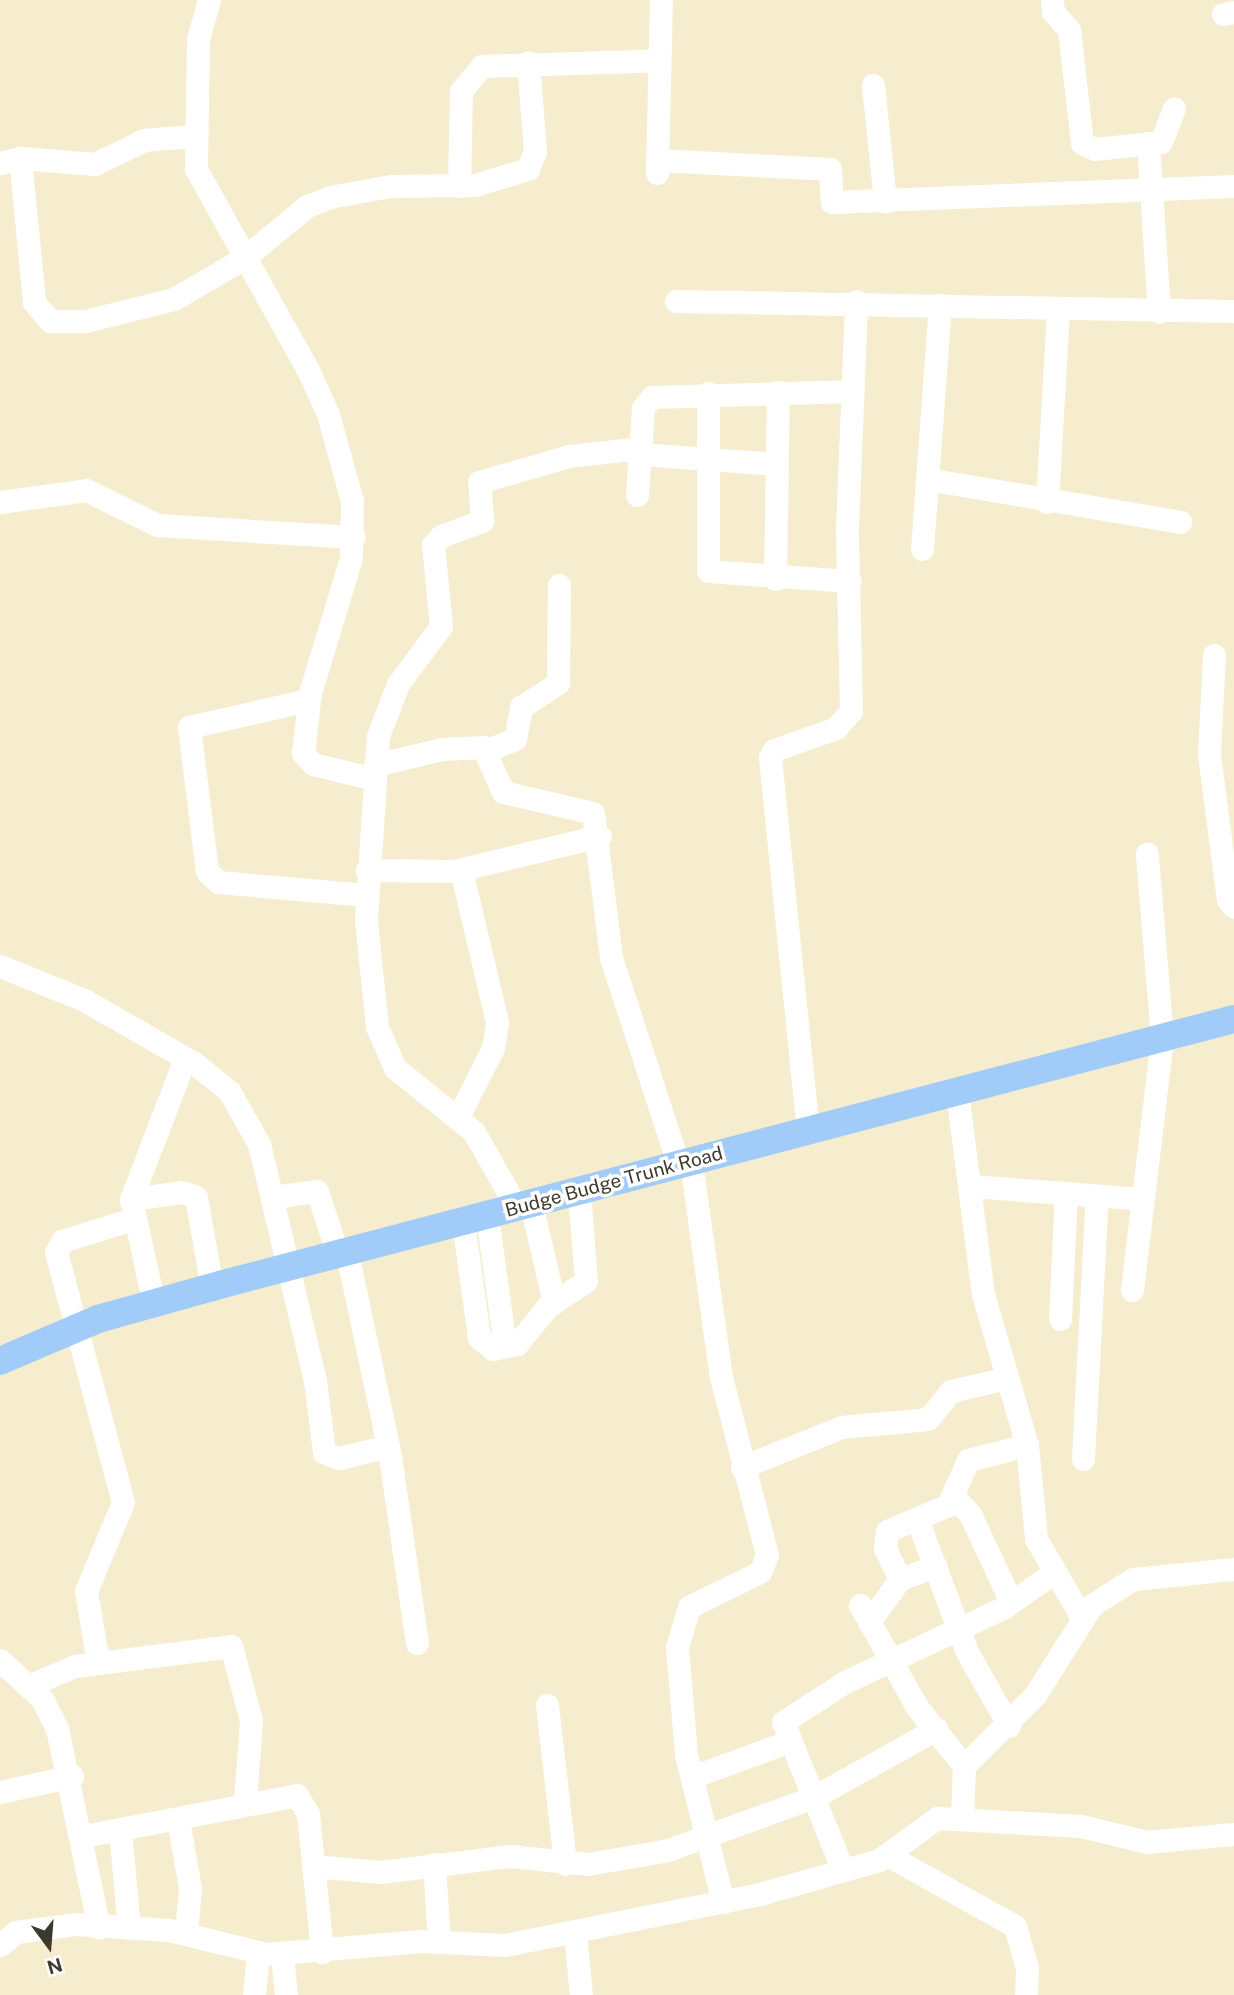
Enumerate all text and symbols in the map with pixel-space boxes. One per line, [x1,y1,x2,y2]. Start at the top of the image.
street label: Budge Budge Trunk Road [503,1142,725,1222]
north arrow [14,1911,84,1981]
text: N [45,1954,65,1979]

